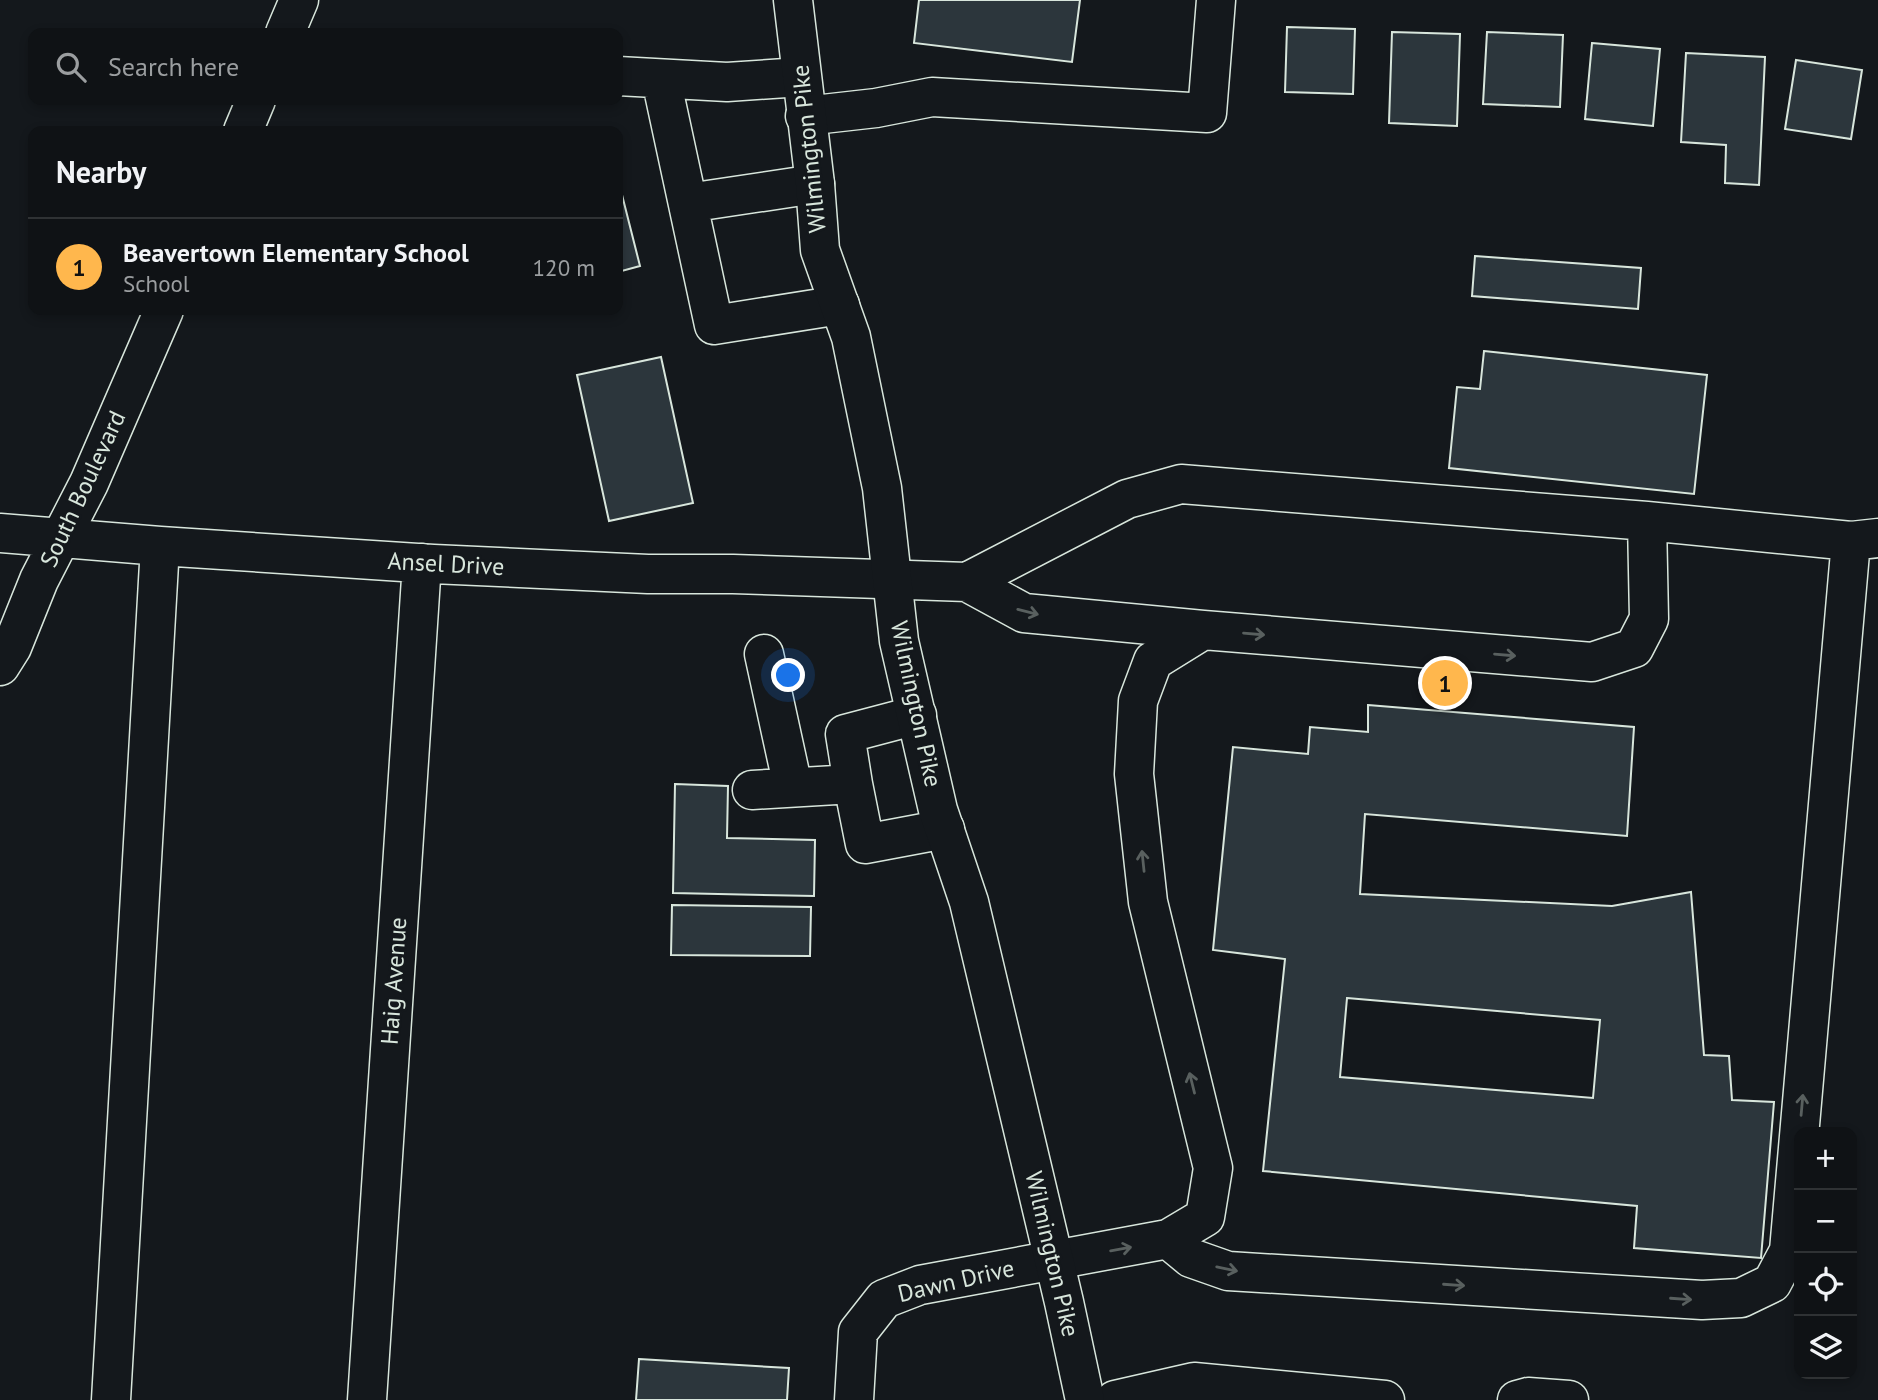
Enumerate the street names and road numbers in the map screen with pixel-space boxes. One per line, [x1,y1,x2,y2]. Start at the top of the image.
street label: Wilmington Pike [784,64,833,235]
street label: South Boulevard [33,406,132,572]
street label: Ansel Drive [387,545,505,582]
street label: Wilmington Pike [884,618,949,790]
street label: Haig Avenue [374,916,413,1046]
street label: Wilmington Pike [1018,1168,1087,1340]
street label: Dawn Drive [895,1252,1017,1309]

